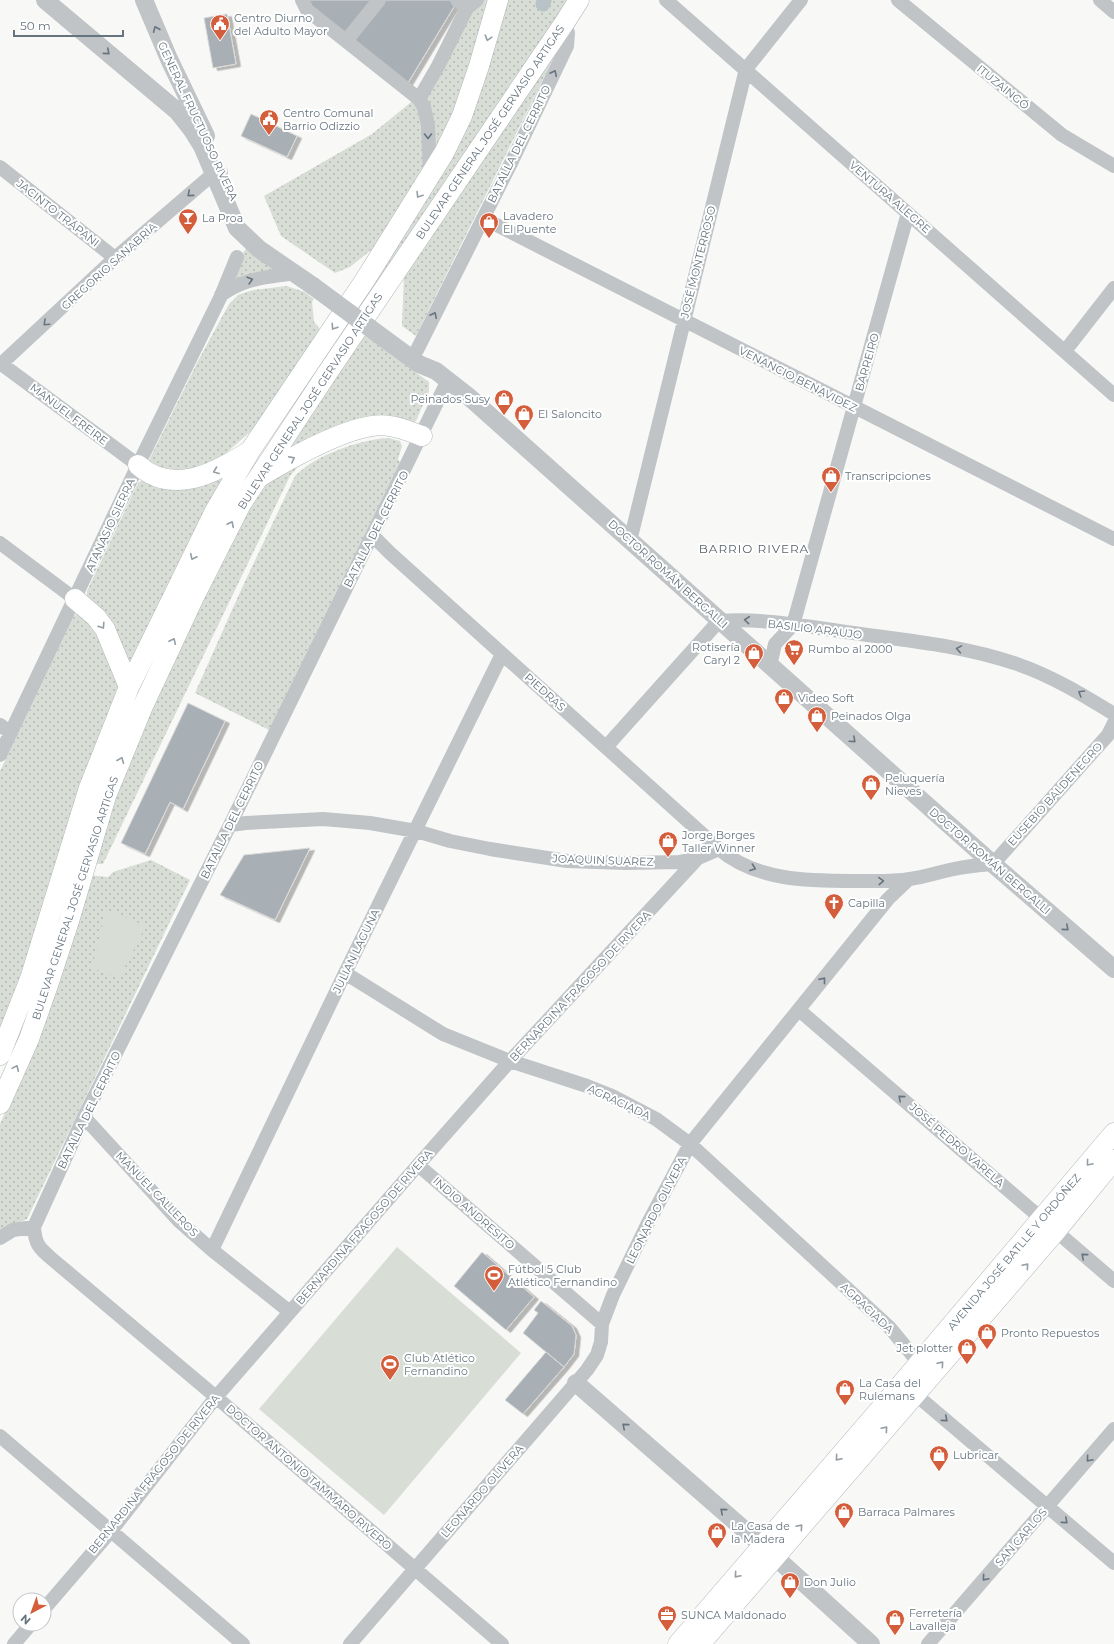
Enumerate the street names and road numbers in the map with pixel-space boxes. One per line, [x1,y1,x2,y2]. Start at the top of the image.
street label: BULEVAR GENERAL JOSÉ GERVASIO ARTIGAS [413,22,567,242]
street label: GENERAL FRUCTUOSO RIVERA [155,39,241,203]
street label: ITUZAINGÓ [974,62,1032,112]
street label: BATALLA DEL CERRITO [484,83,554,205]
street label: VENTURA ALEGRE [847,158,933,236]
street label: JACINTO TRÁPANI [13,176,102,250]
street label: JOSÉ MONTERROSO [677,204,719,321]
street label: GREGORIO SANABRIA [58,219,160,313]
street label: BULEVAR GENERAL JOSÉ GERVASIO ARTIGAS [235,290,386,512]
street label: BARREIRO [852,331,882,393]
street label: VENANCIO BENAVIDEZ [737,343,859,415]
street label: MANUEL FREIRE [27,380,111,448]
street label: BATALLA DEL CERRITO [340,468,412,590]
street label: ATANASIO SIERRA [82,476,138,574]
street label: DOCTOR ROMÁN BERGALLI [605,517,731,631]
street label: BASILIO ARAUJO [767,616,863,642]
street label: PIEDRAS [522,670,568,714]
street label: EUSEBIO BALDENEGRO [1005,739,1105,849]
street label: BATALLA DEL CERRITO [197,759,267,881]
street label: BULEVAR GENERAL JOSÉ GERVASIO ARTIGAS [29,774,121,1022]
street label: DOCTOR ROMÁN BERGALLI [927,805,1053,917]
street label: JOAQUIN SUAREZ [551,851,654,869]
street label: JULIAN LAGUNA [329,906,383,996]
street label: BERNARDINA FRAGOSO DE RIVERA [506,908,654,1064]
street label: BATALLA DEL CERRITO [54,1049,124,1171]
street label: AGRACIADA [585,1081,653,1123]
street label: JOSÉ PEDRO VARELA [906,1099,1007,1190]
street label: BERNARDINA FRAGOSO DE RIVERA [293,1146,435,1307]
street label: MANUEL CALLEROS [113,1149,201,1239]
street label: LEONARDO OLIVERA [623,1154,689,1266]
street label: AVENIDA JOSÉ BATLLE Y ORDÓÑEZ [944,1171,1084,1333]
street label: INDIO ANDRESITO [430,1174,518,1252]
street label: AGRACIADA [837,1280,897,1336]
street label: BERNARDINA FRAGOSO DE RIVERA [85,1391,223,1556]
street label: DOCTOR ANTONIO TAMMARO RIVERO [223,1401,395,1553]
street label: LEONARDO OLIVERA [438,1442,526,1540]
street label: SAN CARLOS [992,1505,1050,1569]

